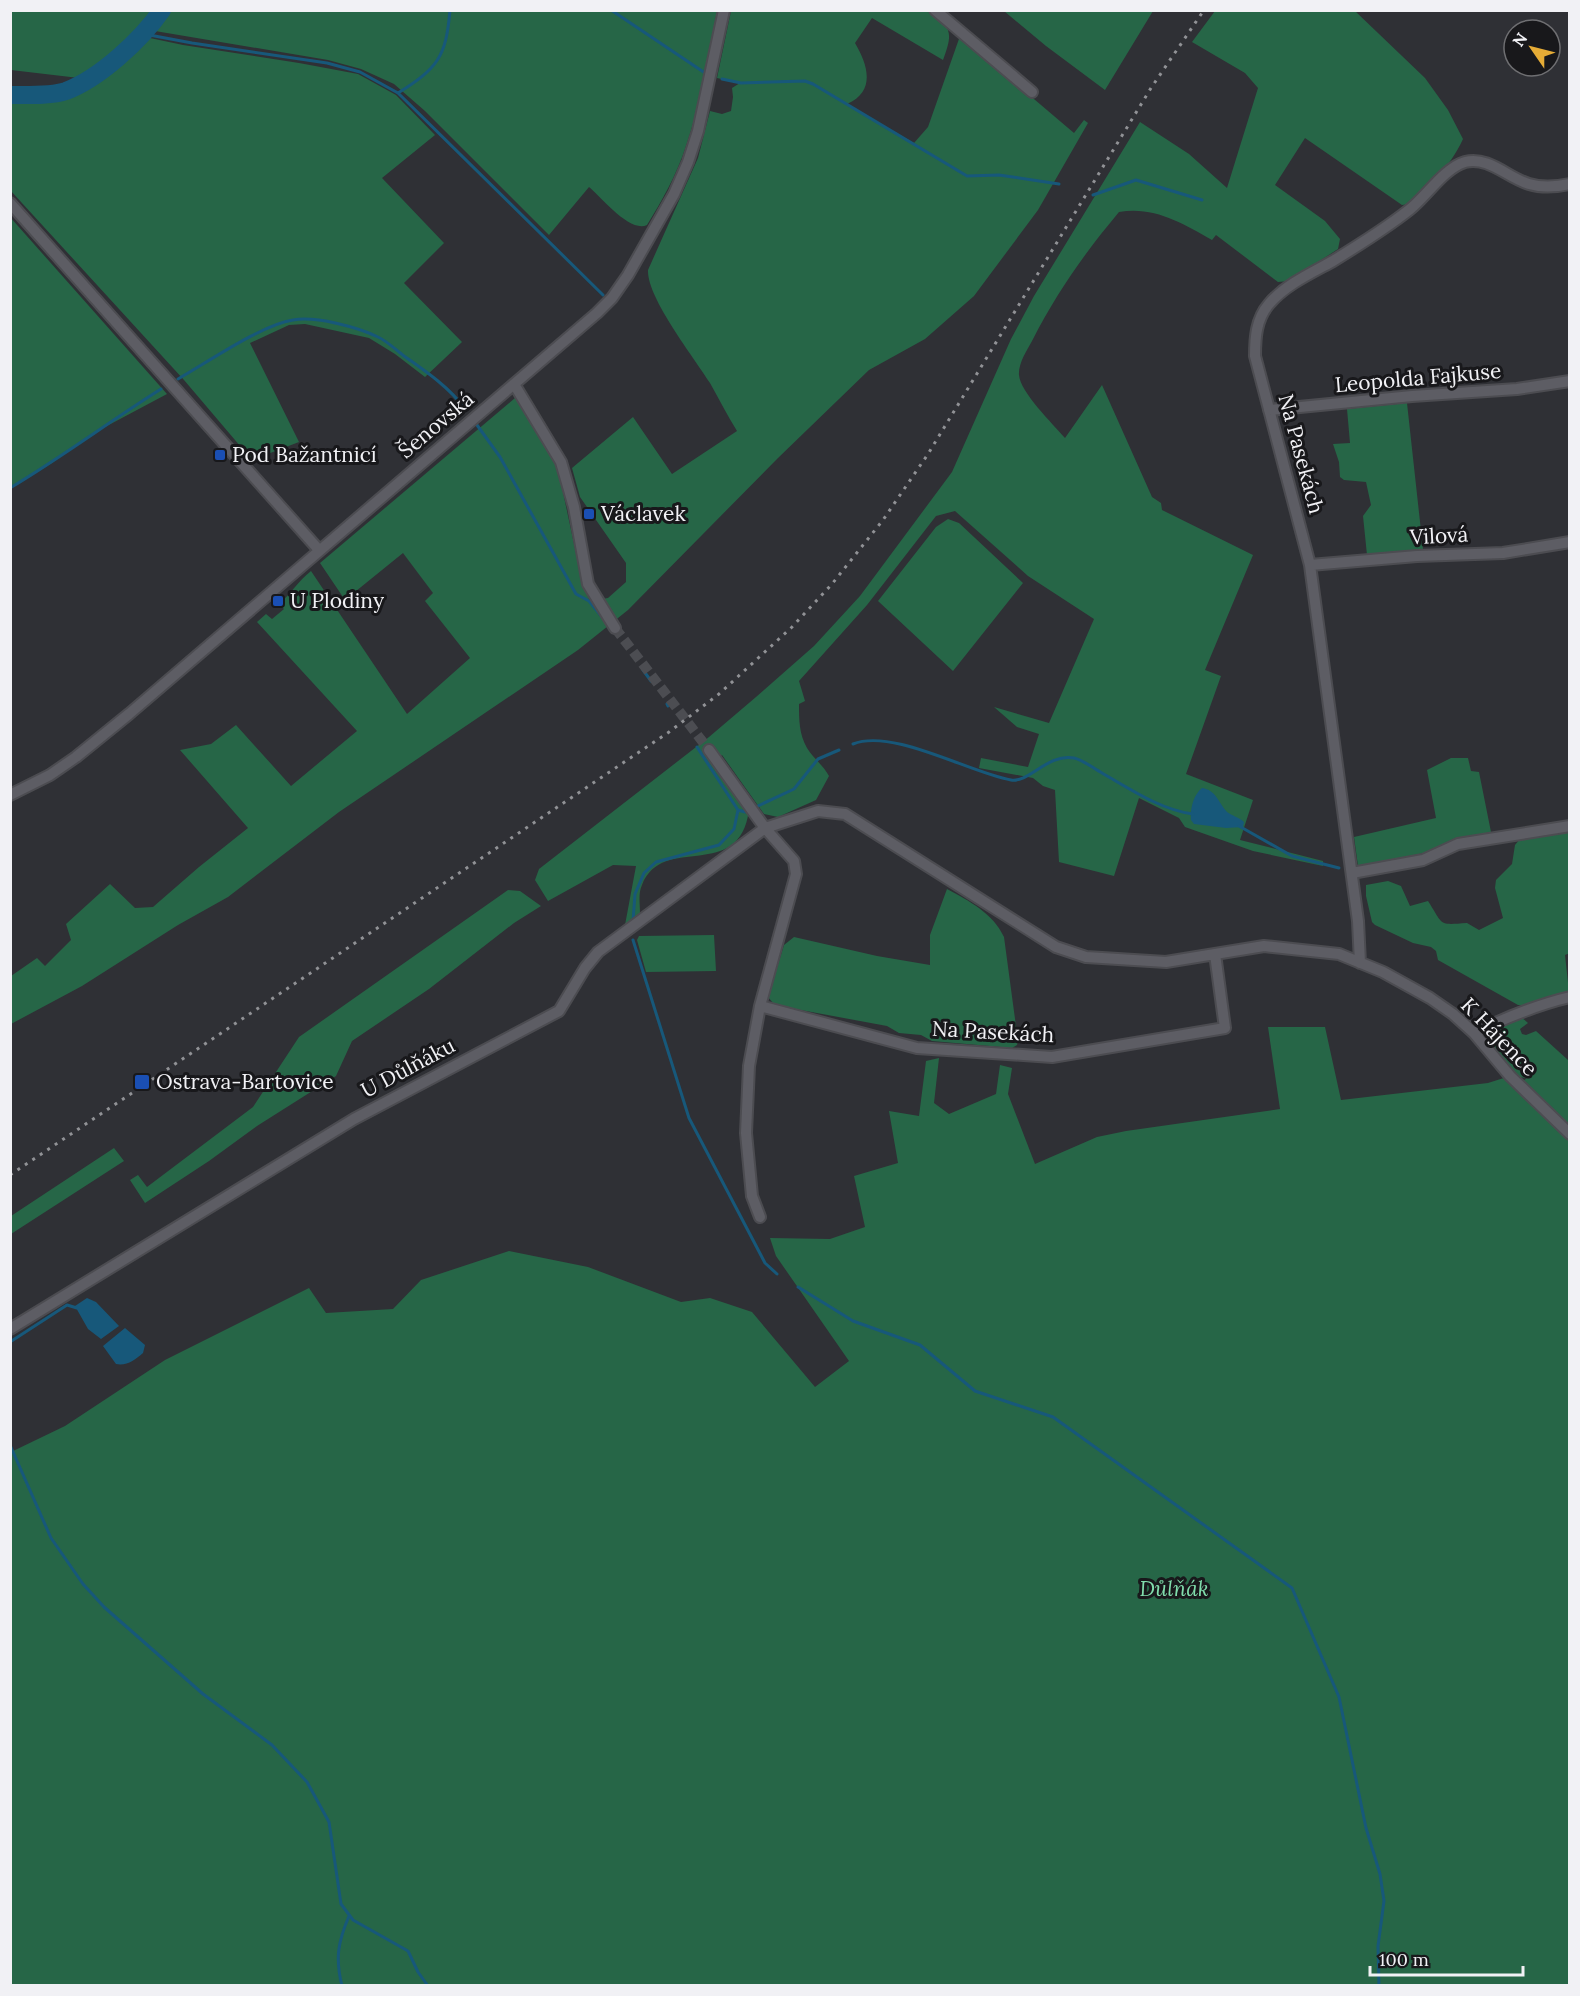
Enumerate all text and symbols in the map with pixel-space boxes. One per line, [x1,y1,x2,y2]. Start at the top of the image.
north arrow [1502,18,1562,78]
text: N [1508,29,1531,50]
street label: Leopolda Fajkuse [1334,357,1502,398]
street label: Šenovská [392,385,479,464]
street label: Na Pasekách [1273,391,1330,517]
place label: Pod Bažantnicí [232,441,377,468]
marker: Pod Bažantnicí [213,448,227,462]
place label: Václavek [600,500,686,527]
marker: Václavek [582,507,596,521]
street label: Vilová [1408,520,1469,551]
place label: U Plodiny [290,587,384,614]
marker: U Plodiny [271,594,285,608]
street label: K Hájence [1455,992,1543,1082]
street label: Na Pasekách [931,1015,1055,1048]
street label: U Důlňáku [356,1032,459,1104]
place label: Ostrava-Bartovice [156,1068,334,1095]
marker: Ostrava-Bartovice [133,1073,151,1091]
park label: Důlňák [1139,1575,1209,1602]
scale bar [1370,1939,1523,1977]
text: 100 m [1379,1948,1429,1971]

